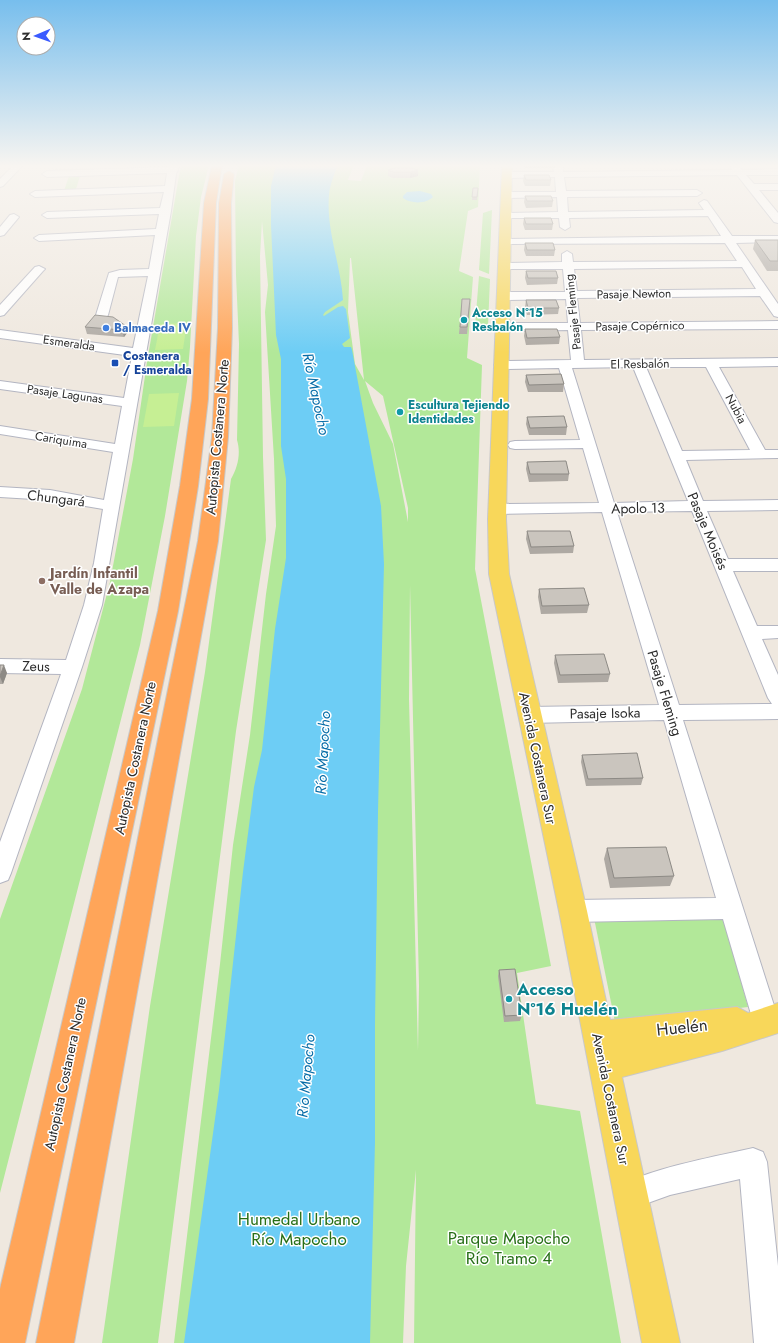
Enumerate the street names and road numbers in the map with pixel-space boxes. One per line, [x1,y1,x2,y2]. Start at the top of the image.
street label: Pasaje Fleming [560,273,586,351]
street label: Pasaje Newton [597,284,671,304]
street label: Pasaje Copérnico [595,316,685,336]
street label: Esmeralda [42,330,96,356]
street label: El Resbalón [610,354,670,374]
street label: Autopista Costanera Norte [200,358,234,516]
street label: Pasaje Lagunas [26,380,104,408]
street label: Nubia [721,391,751,427]
street label: Cariquima [34,427,89,453]
street label: Chungará [26,485,86,511]
street label: Pasaje Moisés [683,489,733,573]
street label: Apolo 13 [611,498,665,518]
street label: Pasaje Fleming [642,648,688,738]
street label: Zeus [22,656,50,676]
street label: Autopista Costanera Norte [109,680,161,836]
street label: Avenida Costanera Sur [514,690,562,826]
street label: Pasaje Isoka [569,702,641,724]
street label: Autopista Costanera Norte [39,996,91,1152]
street label: Huelén [655,1012,709,1042]
street label: Avenida Costanera Sur [587,1031,635,1167]

